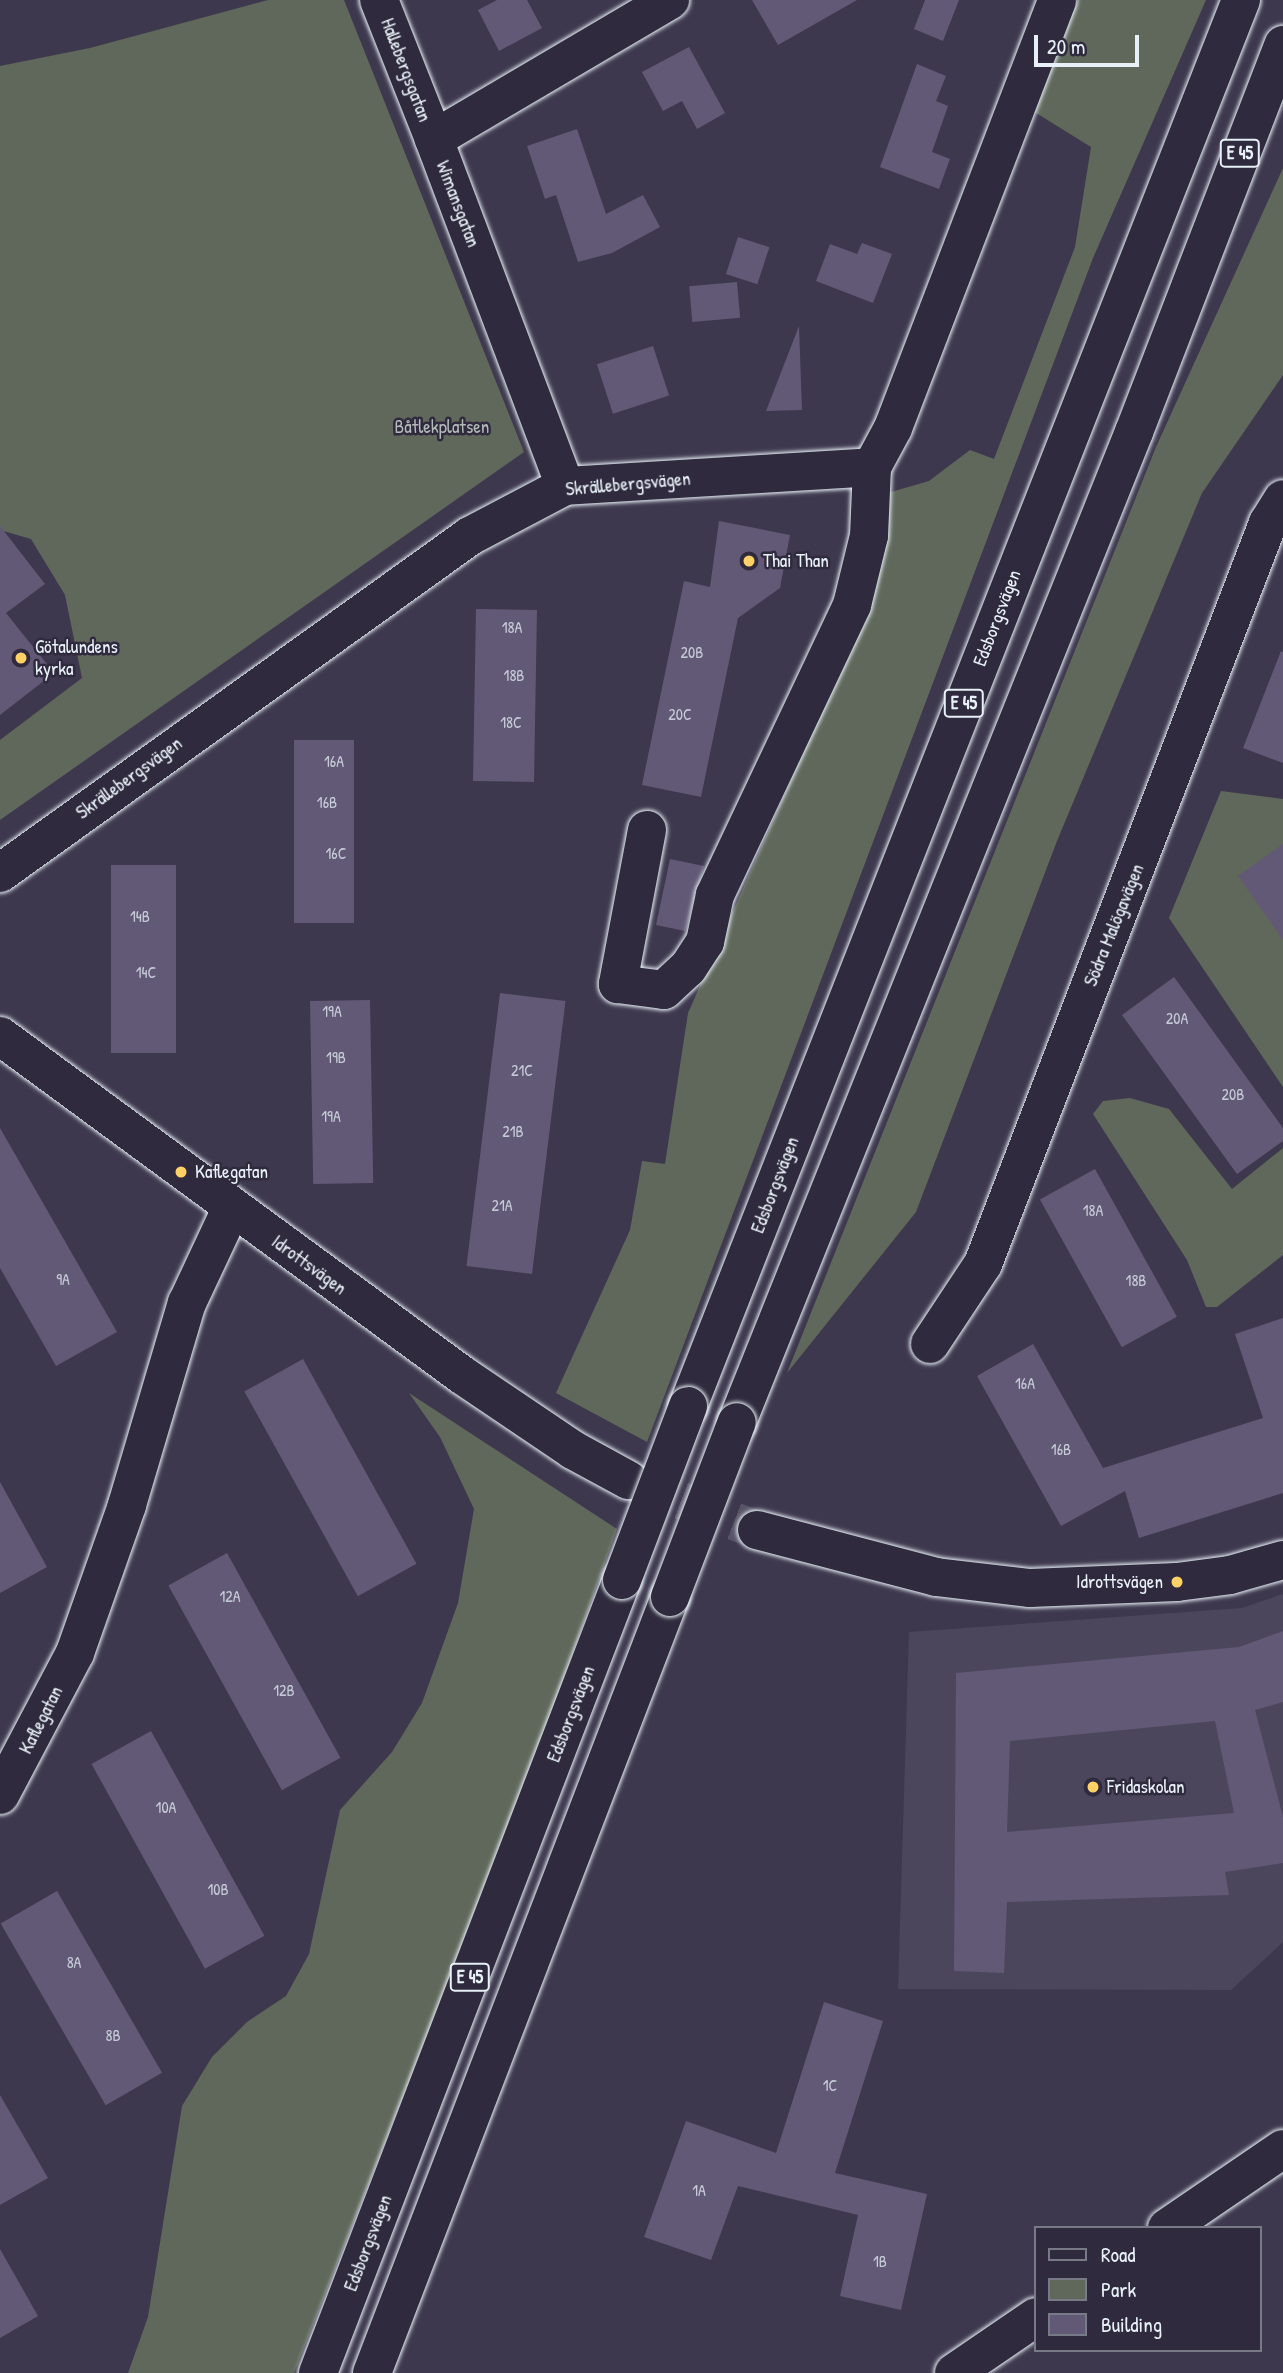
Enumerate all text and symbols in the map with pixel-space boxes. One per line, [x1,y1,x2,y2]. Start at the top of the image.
street label: Hallebergsgatan [376,15,436,125]
scale bar [1038,21,1143,65]
text: 20 m [1047,32,1085,61]
road number: E 45 [1219,138,1261,168]
street label: Wimansgatan [431,158,485,250]
park label: Båtlekplatsen [395,416,489,438]
street label: Skrällebergsvägen [565,467,691,501]
place label: Thai Than [763,550,829,572]
marker: Thai Than [741,553,757,569]
street label: Edsborgsvägen [968,567,1026,669]
house number: 18A [502,617,522,637]
place label: Götalundens kyrka [35,636,118,680]
house number: 20B [681,642,703,662]
marker: Götalundens kyrka [13,650,29,666]
house number: 18B [504,665,524,685]
road number: E 45 [943,688,985,718]
house number: 20C [668,704,692,724]
house number: 18C [500,712,522,732]
street label: Skrällebergsvägen [72,732,186,824]
house number: 16A [324,751,344,771]
house number: 16B [317,792,337,812]
house number: 16C [326,843,346,863]
street label: Södra Malögavägen [1079,860,1149,990]
house number: 14B [130,906,150,926]
house number: 14C [136,962,156,982]
house number: 19A [322,1001,342,1021]
house number: 20A [1166,1008,1188,1028]
house number: 19B [326,1047,346,1067]
house number: 21C [511,1060,533,1080]
house number: 20B [1222,1084,1244,1104]
house number: 19A [321,1106,341,1126]
house number: 21B [502,1121,524,1141]
street label: Edsborgsvägen [746,1134,804,1236]
place label: Kaflegatan [195,1161,268,1183]
marker: Kaflegatan [173,1164,189,1180]
house number: 21A [491,1195,513,1215]
house number: 18A [1083,1200,1103,1220]
street label: Idrottsvägen [267,1230,351,1300]
house number: 9A [56,1269,70,1289]
house number: 18B [1126,1270,1146,1290]
house number: 16A [1015,1373,1035,1393]
house number: 16B [1051,1439,1071,1459]
place label: Idrottsvägen [1076,1571,1163,1593]
marker: Idrottsvägen [1169,1574,1185,1590]
house number: 12A [219,1586,241,1606]
street label: Edsborgsvägen [542,1663,600,1765]
house number: 12B [273,1680,295,1700]
street label: Kaflegatan [14,1682,68,1758]
place label: Fridaskolan [1107,1776,1185,1798]
marker: Fridaskolan [1085,1779,1101,1795]
house number: 10A [156,1797,176,1817]
house number: 10B [207,1879,229,1899]
house number: 8A [67,1952,81,1972]
road number: E 45 [449,1963,491,1992]
house number: 8B [105,2025,121,2045]
house number: 1C [823,2075,837,2095]
house number: 1A [692,2180,706,2200]
street label: Edsborgsvägen [339,2192,397,2294]
legend [1034,2226,1262,2352]
text: Road [1101,2240,1135,2269]
house number: 1B [873,2251,887,2271]
text: Park [1101,2275,1136,2304]
text: Building [1101,2310,1162,2339]

